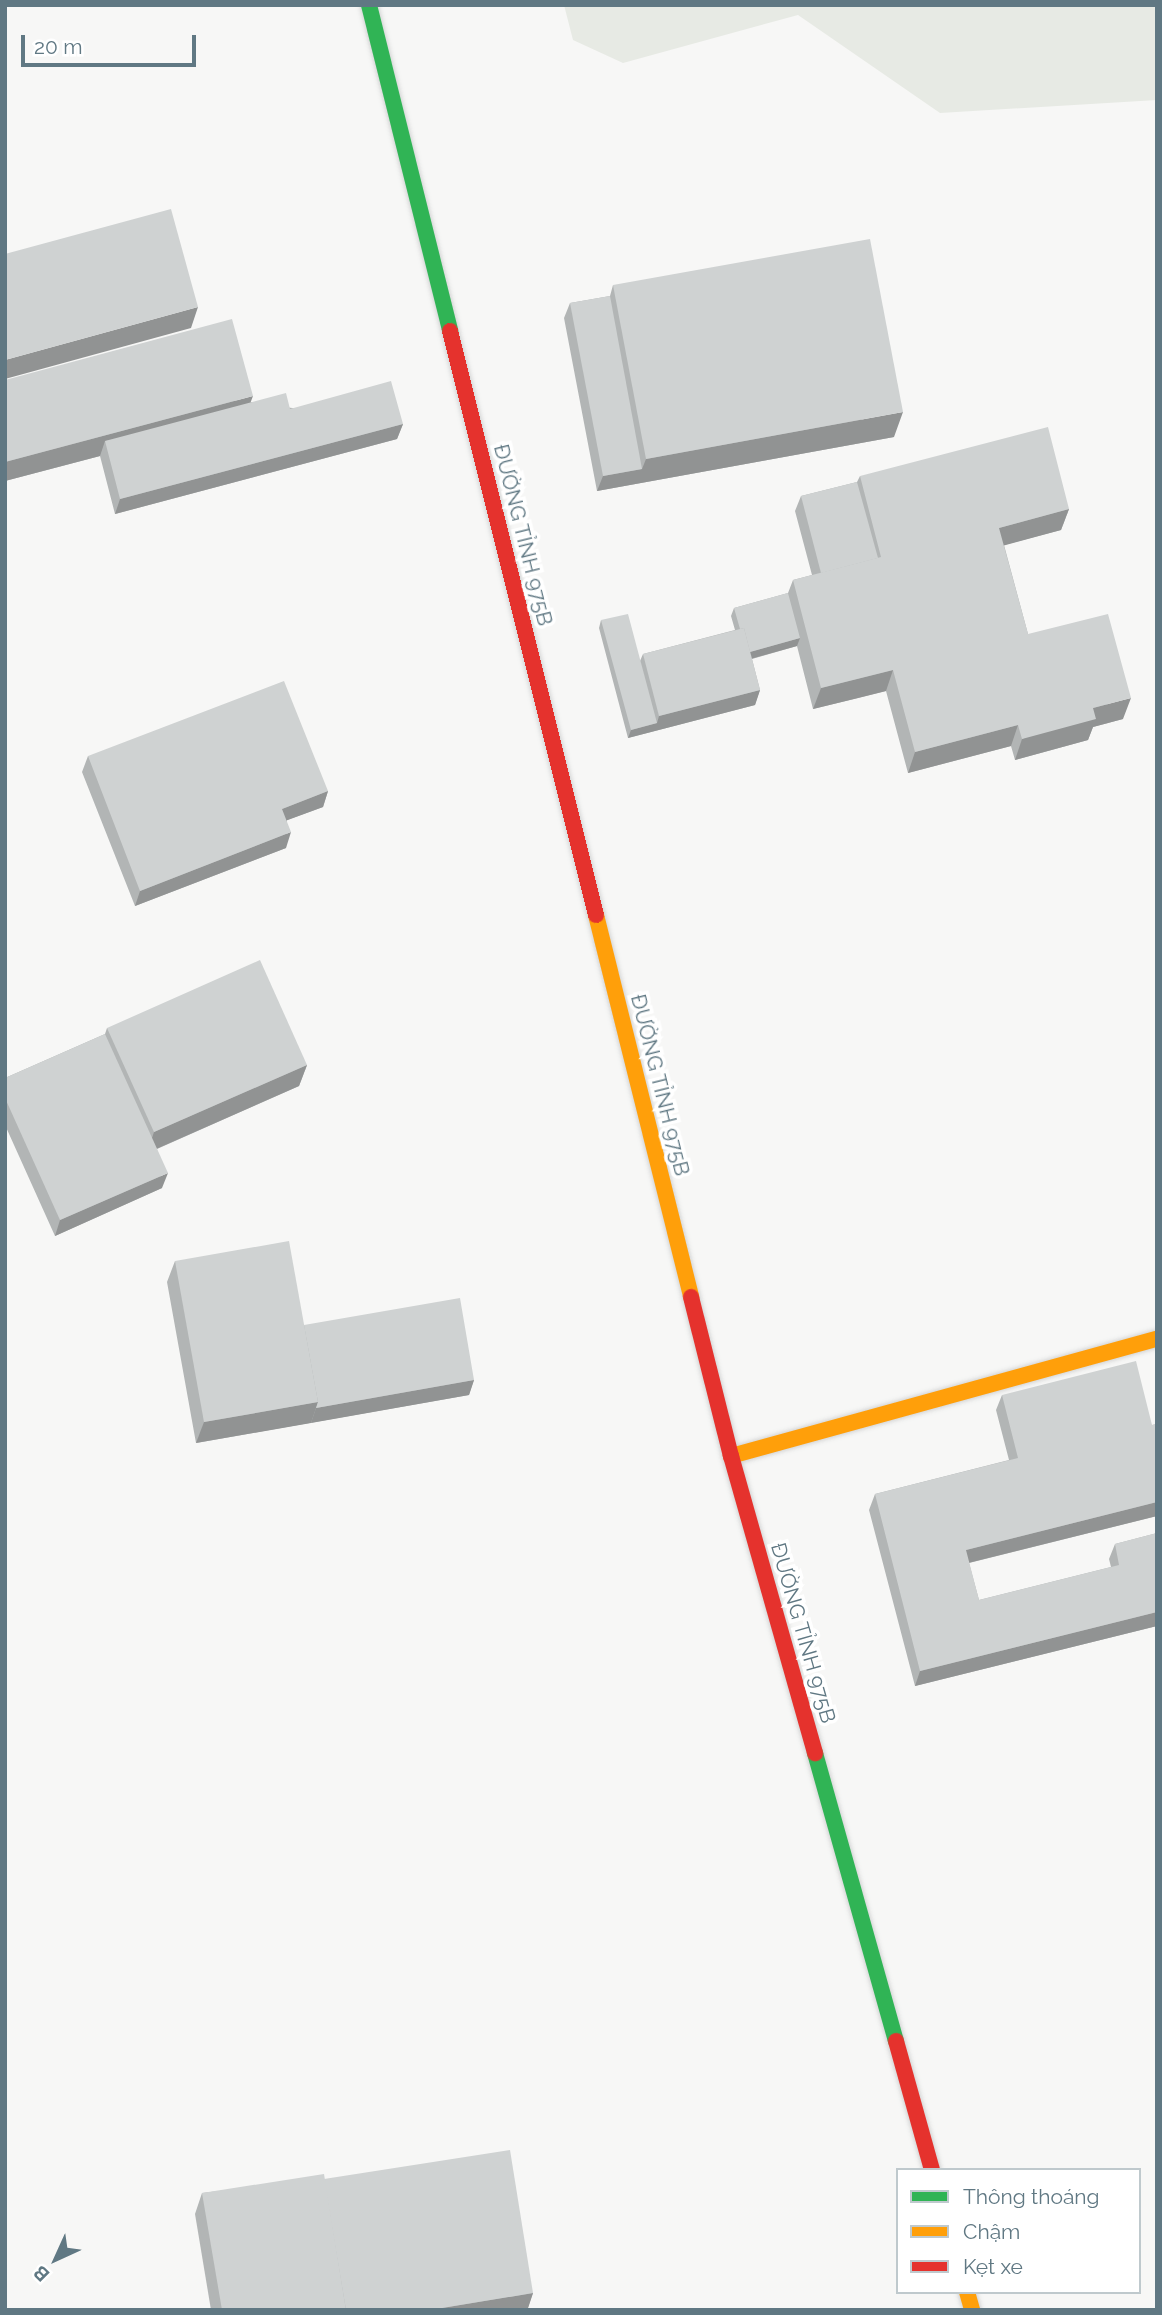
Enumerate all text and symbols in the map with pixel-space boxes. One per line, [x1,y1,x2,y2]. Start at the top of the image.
scale bar [24,21,200,65]
text: 20 m [34,34,82,59]
street label: ĐƯỜNG TỈNH 975B [488,441,558,629]
street label: ĐƯỜNG TỈNH 975B [625,991,695,1179]
street label: ĐƯỜNG TỈNH 975B [765,1540,841,1726]
legend [896,2168,1141,2294]
text: Thông thoáng [963,2184,1100,2209]
text: Chậm [963,2219,1020,2244]
north arrow [21,2224,91,2294]
text: Kẹt xe [963,2254,1023,2279]
text: B [29,2262,54,2286]

